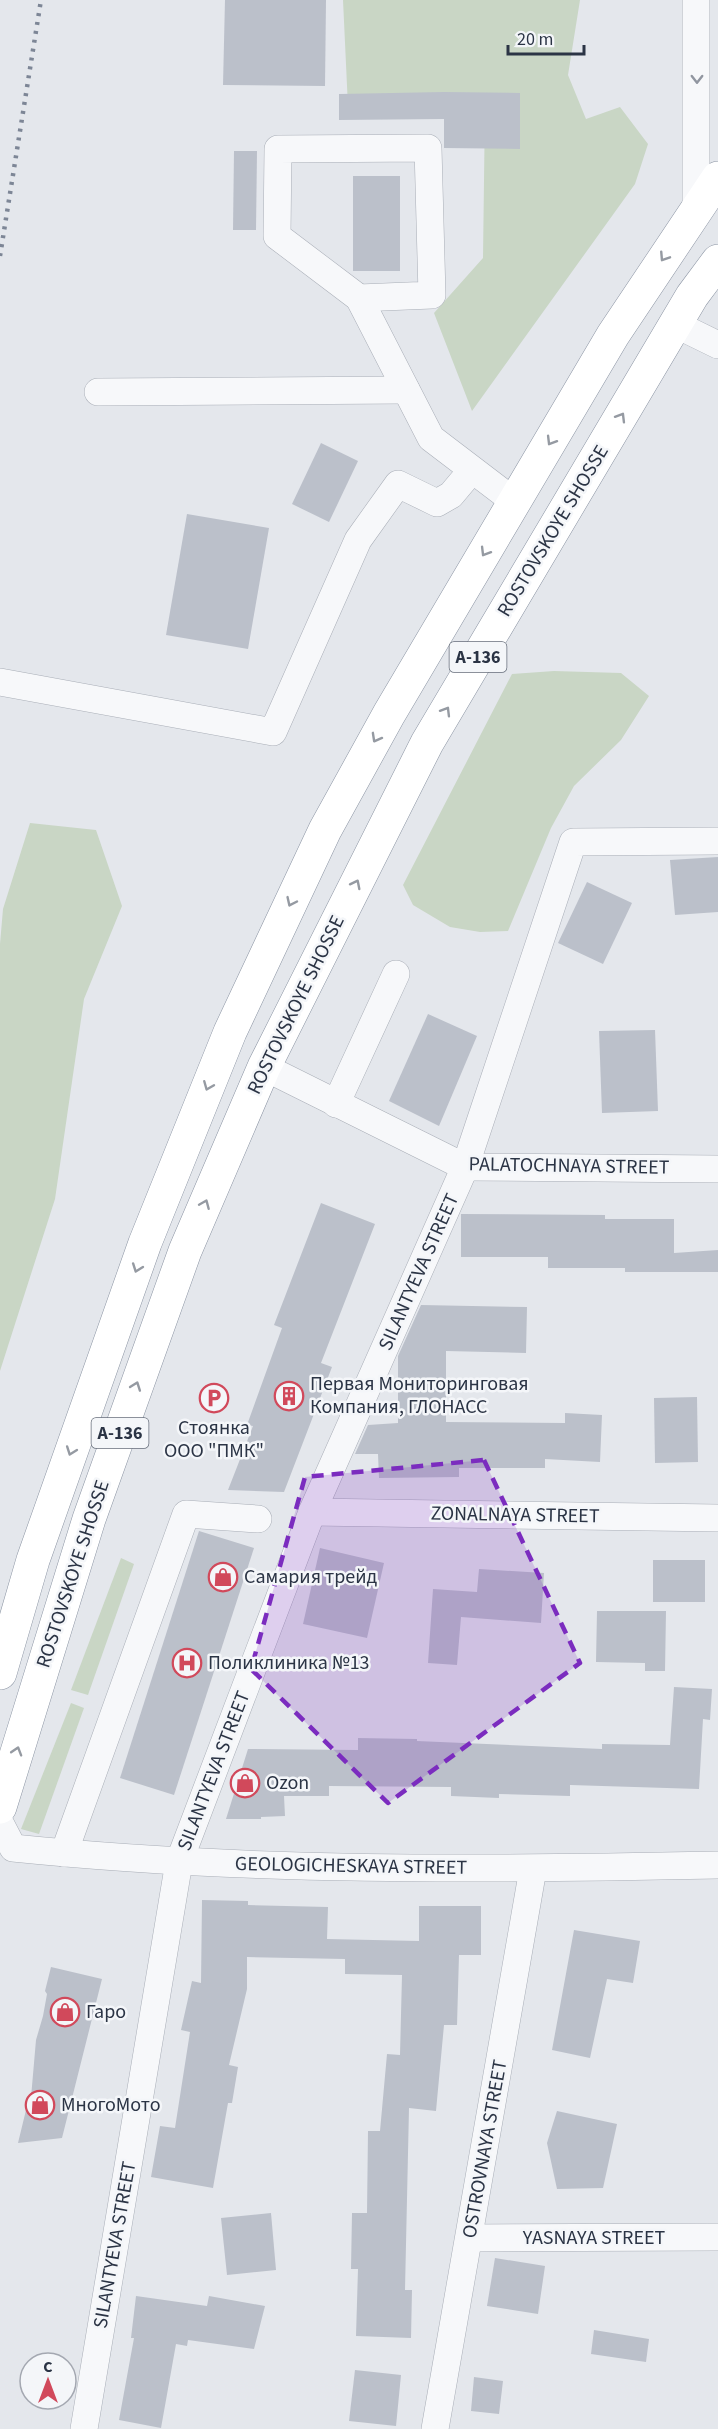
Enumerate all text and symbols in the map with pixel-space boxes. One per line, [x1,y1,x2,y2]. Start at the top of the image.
scale bar [508,18,584,56]
text: 20 m [517,27,553,52]
one-way arrow [690,75,703,84]
one-way arrow [660,251,672,261]
one-way arrow [613,413,625,423]
one-way arrow [547,435,558,445]
street label: ROSTOVSKOYE SHOSSE [491,440,615,622]
one-way arrow [481,546,492,556]
road number: А-136 [450,642,506,672]
one-way arrow [439,707,451,717]
one-way arrow [371,732,383,742]
one-way arrow [349,879,361,890]
one-way arrow [287,896,299,907]
street label: ROSTOVSKOYE SHOSSE [241,911,351,1099]
one-way arrow [203,1080,215,1091]
street label: PALATOCHNAYA STREET [468,1150,670,1182]
street label: SILANTYEVA STREET [372,1189,466,1355]
one-way arrow [198,1199,210,1210]
one-way arrow [131,1262,144,1272]
place label: Первая Мониторинговая Компания, ГЛОНАСС [310,1370,529,1421]
building icon: Первая Мониторинговая Компания, ГЛОНАСС [273,1380,305,1412]
one-way arrow [129,1382,142,1392]
parking icon: Стоянка ООО "ПМК" [198,1382,230,1414]
place label: Стоянка ООО "ПМК" [164,1414,264,1465]
road number: А-136 [92,1418,148,1448]
one-way arrow [66,1445,79,1456]
street label: ROSTOVSKOYE SHOSSE [29,1477,117,1671]
street label: ZONALNAYA STREET [430,1500,600,1530]
shop icon: Самария трейд [207,1561,239,1593]
place label: Самария трейд [244,1563,377,1591]
hospital icon: Поликлиника №13 [171,1647,203,1679]
place label: Поликлиника №13 [208,1649,370,1677]
street label: SILANTYEVA STREET [171,1687,257,1855]
one-way arrow [10,1746,22,1757]
shop icon: Ozon [229,1767,261,1799]
place label: Ozon [266,1769,309,1797]
street label: GEOLOGICHESKAYA STREET [235,1850,468,1882]
shop icon: Гаро [49,1996,81,2028]
place label: Гаро [86,1998,126,2026]
street label: OSTROVNAYA STREET [456,2057,515,2240]
shop icon: МногоМото [24,2089,56,2121]
place label: МногоМото [61,2091,161,2119]
street label: SILANTYEVA STREET [87,2159,144,2331]
street label: YASNAYA STREET [522,2224,666,2252]
north arrow [18,2351,78,2411]
text: С [43,2356,53,2378]

